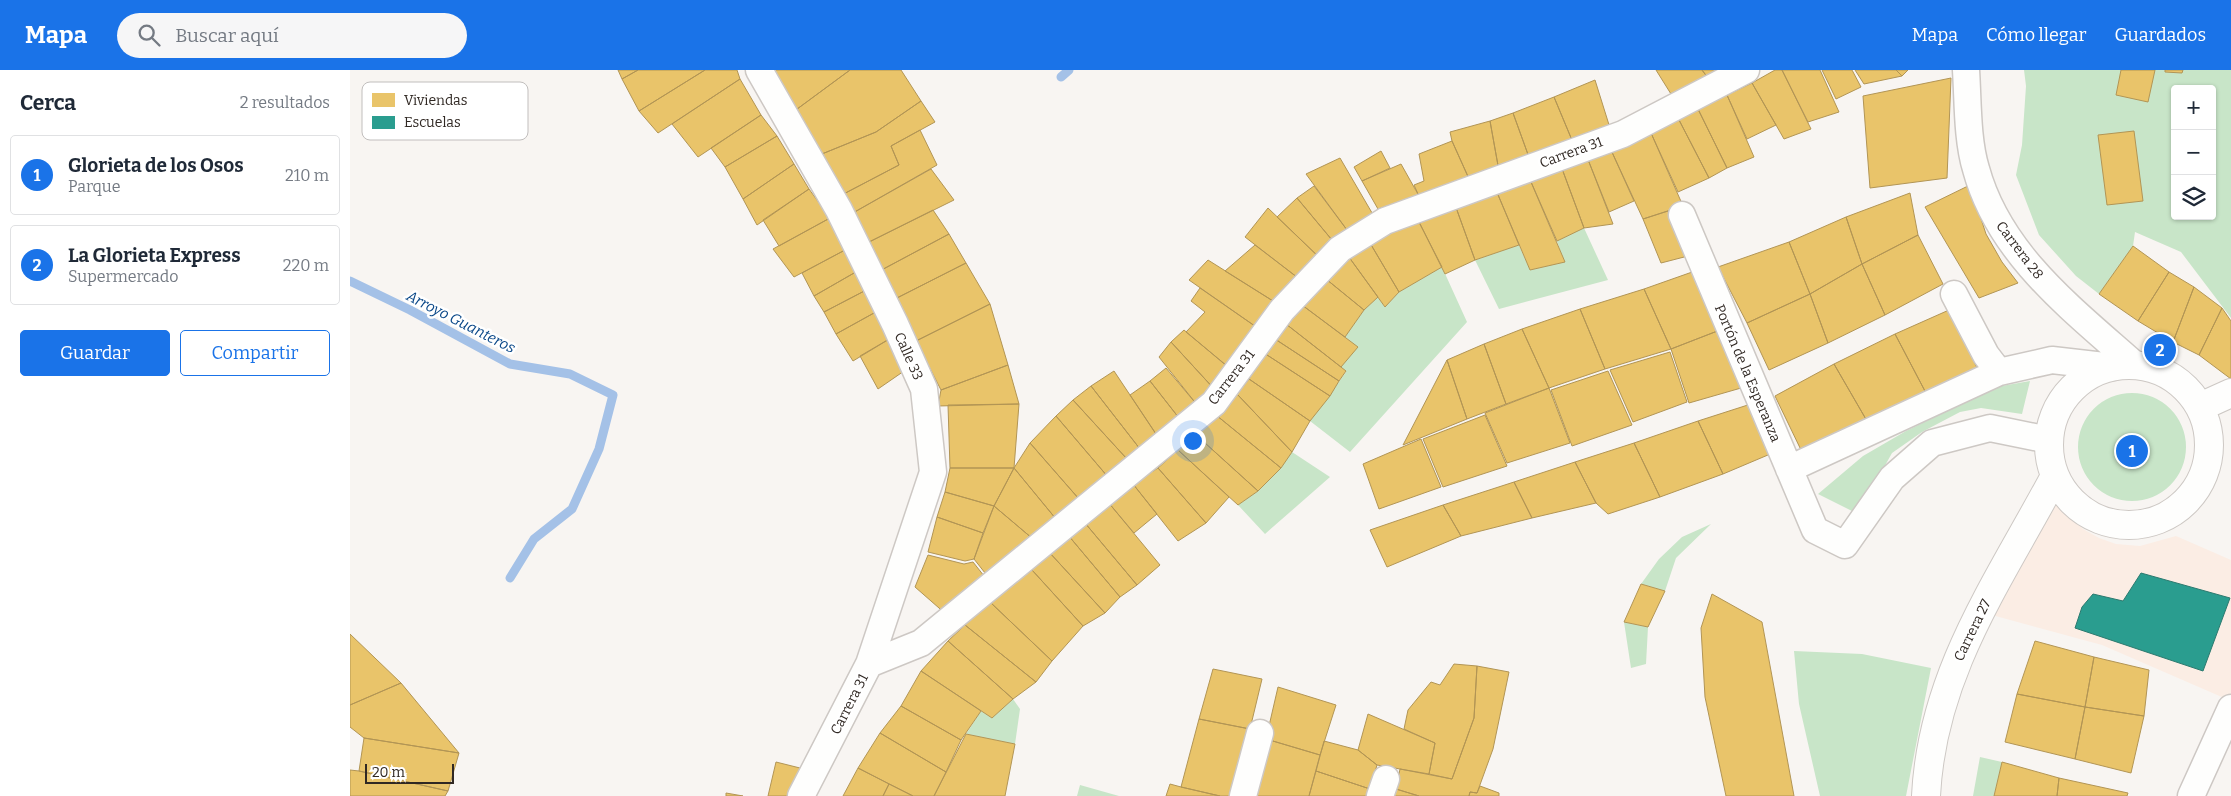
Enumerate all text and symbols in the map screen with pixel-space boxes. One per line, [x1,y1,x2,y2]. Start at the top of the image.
search box [117,13,467,58]
text: Mapa [25,21,87,49]
icon: search [135,21,163,49]
text: Buscar aquí [175,24,279,47]
text: Mapa [1912,24,1958,46]
text: Cómo llegar [1986,24,2087,46]
text: Guardados [2115,24,2206,46]
legend [362,82,528,140]
map controls [2171,85,2216,220]
button: + [2171,85,2216,130]
text: Cerca [20,90,76,116]
text: Viviendas [404,92,467,109]
text: 2 resultados [240,93,330,112]
text: Escuelas [404,114,461,131]
button: − [2171,130,2216,175]
street label: Carrera 31 [1537,133,1605,172]
text: Glorieta de los Osos [68,154,244,177]
text: 1 [34,166,40,185]
text: 210 m [285,166,329,185]
button: layers [2171,175,2216,220]
text: Parque [68,177,121,196]
street label: Carrera 28 [1992,218,2047,283]
text: La Glorieta Express [68,244,241,267]
text: 2 [32,256,42,275]
text: 220 m [283,256,329,275]
text: Supermercado [68,267,178,286]
water label: Arroyo Guanteros [403,286,518,357]
street label: Portón de la Esperanza [1711,302,1784,445]
button: Guardar [20,330,170,376]
button: Compartir [180,330,330,376]
street label: Calle 33 [890,330,927,383]
pin: 2 [2144,331,2176,369]
street label: Carrera 31 [1204,346,1259,408]
your location [1180,428,1206,454]
pin: 1 [2116,432,2148,470]
street label: Carrera 27 [1950,597,1995,664]
street label: Carrera 31 [827,671,872,737]
scale bar [365,761,454,784]
text: 20 m [372,764,405,781]

